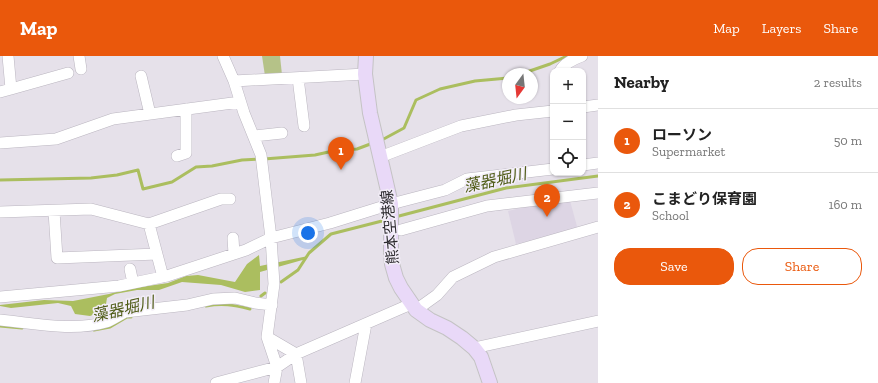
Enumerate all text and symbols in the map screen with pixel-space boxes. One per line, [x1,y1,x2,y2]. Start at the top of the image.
text: Map [20,17,57,40]
text: Map [713,20,740,37]
text: Layers [762,20,801,37]
text: Share [823,20,858,37]
north arrow [502,68,538,104]
map controls [550,68,586,176]
button: + [550,68,586,104]
text: Nearby [614,72,669,92]
text: 2 results [814,75,862,90]
button: − [550,104,586,140]
text: ローソン [652,126,712,144]
text: 1 [624,133,630,148]
text: 50 m [834,133,862,148]
pin: 1 [328,137,354,170]
button: locate [550,140,586,176]
text: Supermarket [652,144,725,159]
water label: 藻器堀川 [462,164,530,196]
pin: 2 [534,184,560,217]
street label: 熊本空港線 [378,189,402,265]
text: こまどり保育園 [652,190,757,208]
text: 2 [624,197,630,212]
text: 160 m [828,197,862,212]
text: School [652,208,689,223]
your location [298,223,318,243]
button: Save [614,248,734,285]
button: Share [742,248,862,285]
water label: 藻器堀川 [90,292,158,325]

